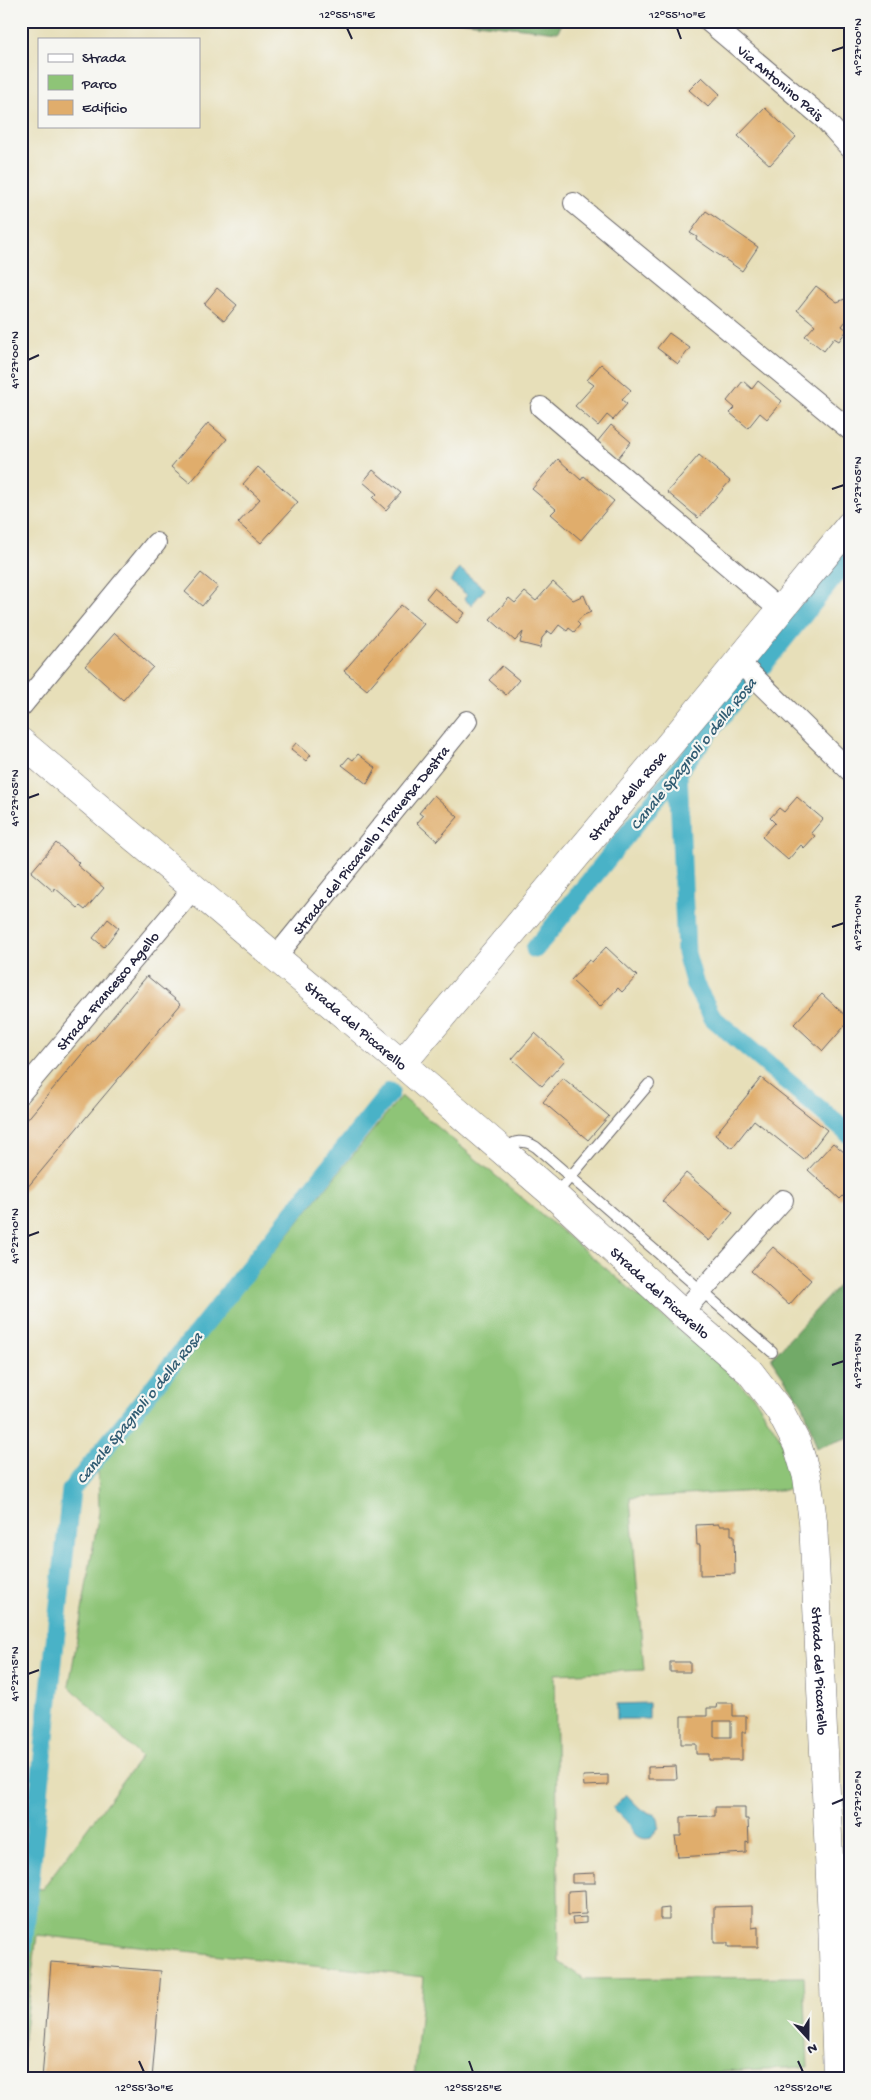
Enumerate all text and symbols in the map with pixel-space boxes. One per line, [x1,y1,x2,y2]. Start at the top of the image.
text: 12°55'15"E [318,9,375,23]
text: 12°55'10"E [648,9,705,23]
text: 41°27'00"N [852,18,866,76]
legend [38,38,200,128]
street label: Via Antonino Pais [732,42,827,126]
text: Strada [82,50,127,68]
text: Parco [81,76,117,94]
text: Edificio [82,100,128,118]
text: 41°27'00"N [9,331,23,389]
text: 41°27'05"N [852,456,866,514]
water label: Canale Spagnoli o della Rosa [627,674,763,835]
street label: Strada del Piccarello I Traversa Destra [290,742,455,939]
street label: Strada della Rosa [585,748,672,846]
text: 41°27'05"N [9,769,23,827]
text: 41°27'10"N [852,895,866,951]
street label: Strada Francesco Agello [54,928,164,1055]
street label: Strada del Piccarello [300,979,410,1075]
text: 41°27'10"N [9,1208,23,1264]
street label: Strada del Piccarello [606,1244,713,1344]
water label: Canale Spagnoli o della Rosa [73,1328,209,1489]
text: 41°27'15"N [852,1333,866,1389]
street label: Strada del Piccarello [806,1607,830,1736]
text: 41°27'15"N [9,1646,23,1702]
text: 41°27'20"N [852,1771,866,1827]
north arrow [784,2012,834,2062]
text: N [804,2038,819,2057]
text: 12°55'30"E [114,2082,173,2096]
text: 12°55'25"E [444,2082,502,2096]
text: 12°55'20"E [774,2082,832,2096]

